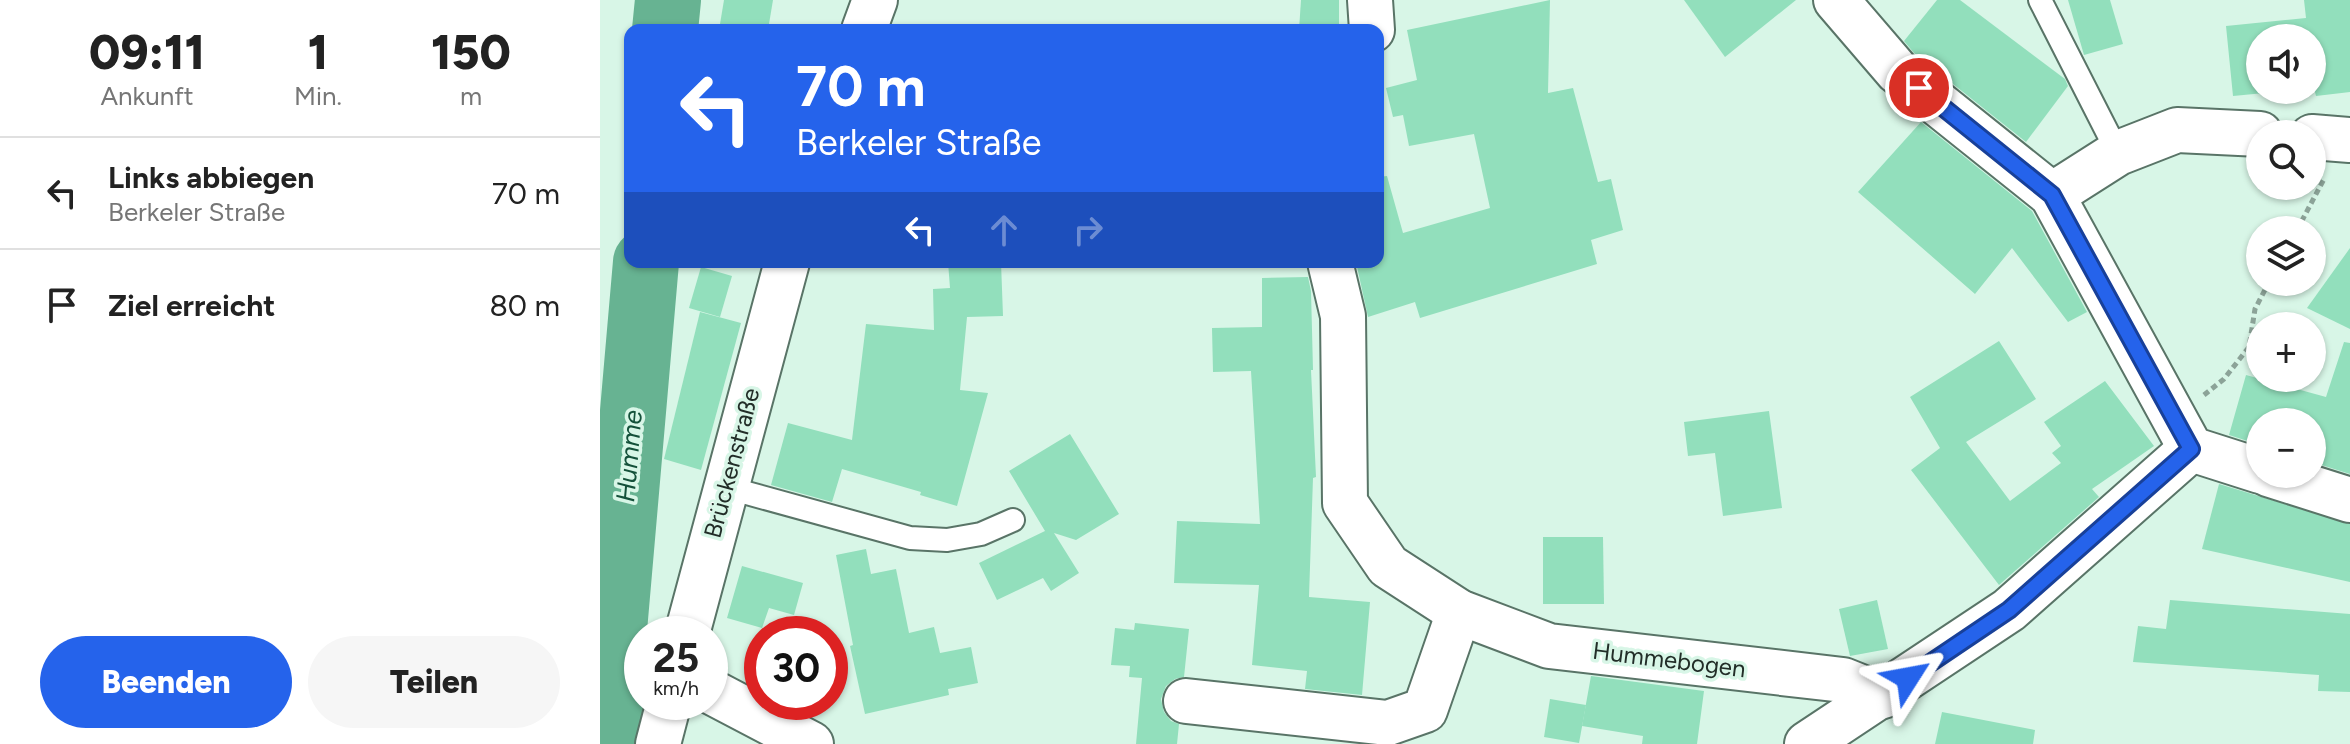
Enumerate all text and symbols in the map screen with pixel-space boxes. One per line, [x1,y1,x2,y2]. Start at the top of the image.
text: 09:11 [89,23,205,81]
text: 1 [308,23,328,81]
text: 150 [431,23,511,81]
map controls [2246,24,2326,488]
button: sound [2246,24,2326,104]
text: 70 m [796,53,926,120]
pin [1885,54,1953,122]
icon: left [664,56,768,160]
icon: arrive [1897,66,1941,110]
text: Ankunft [100,80,194,112]
text: Min. [294,80,342,112]
text: m [460,80,482,112]
button: search [2246,120,2326,200]
text: Berkeler Straße [796,121,1041,164]
text: Links abbiegen [108,159,314,196]
icon: left [40,171,84,215]
text: 70 m [492,175,560,212]
text: Berkeler Straße [108,196,285,228]
icon: left [898,208,942,252]
icon: ahead [982,208,1026,252]
icon: right [1066,208,1110,252]
button: layers [2246,216,2326,296]
icon: arrive [40,283,84,327]
text: Ziel erreicht [108,287,275,324]
text: 80 m [489,287,560,324]
button: + [2246,312,2326,392]
street label: Brückenstraße [698,385,765,541]
button: − [2246,408,2326,488]
water label: Humme [609,409,649,503]
speed limit sign: 30 [744,616,848,720]
text: 25 [653,634,699,682]
button: Beenden [40,636,292,728]
button: Teilen [308,636,560,728]
street label: Hummebogen [1591,636,1747,683]
position arrow [1866,636,1950,720]
text: km/h [653,676,699,700]

